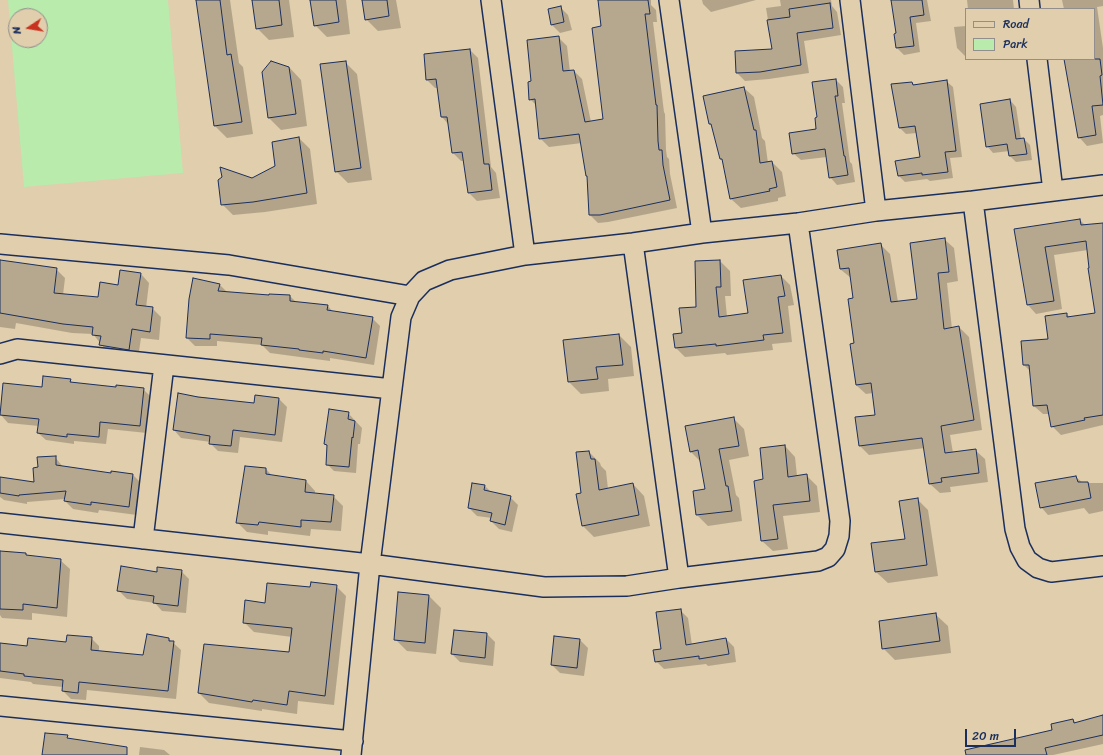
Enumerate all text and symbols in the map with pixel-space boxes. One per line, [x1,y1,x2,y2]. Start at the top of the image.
north arrow [8,8,48,48]
legend [965,8,1095,60]
text: Road [1003,13,1029,35]
text: N [7,25,27,36]
text: Park [1003,33,1028,55]
scale bar [967,721,1018,747]
text: 20 m [972,725,999,747]

